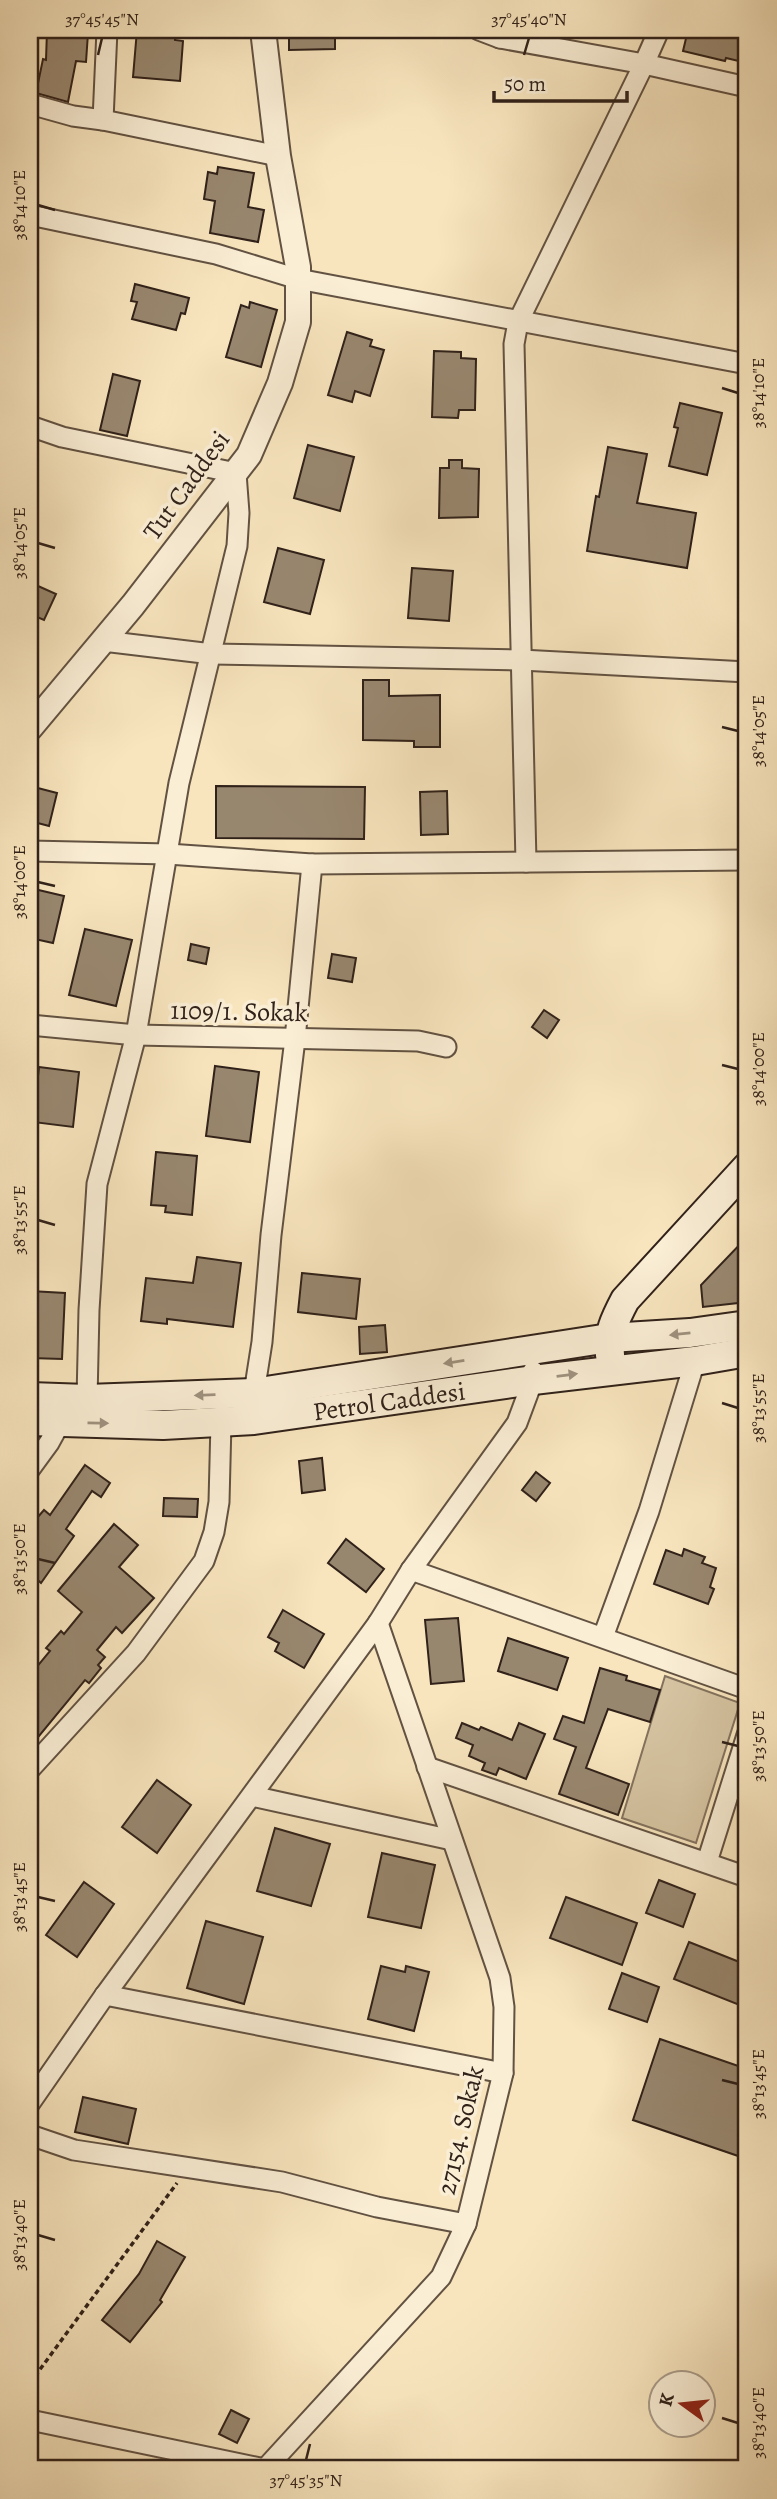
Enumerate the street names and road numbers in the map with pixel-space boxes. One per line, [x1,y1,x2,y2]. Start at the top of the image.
street label: Tut Caddesi [135,424,238,547]
street label: 1109/1. Sokak [170,993,308,1030]
street label: Petrol Caddesi [311,1373,467,1429]
street label: 27154. Sokak [429,2062,492,2198]

